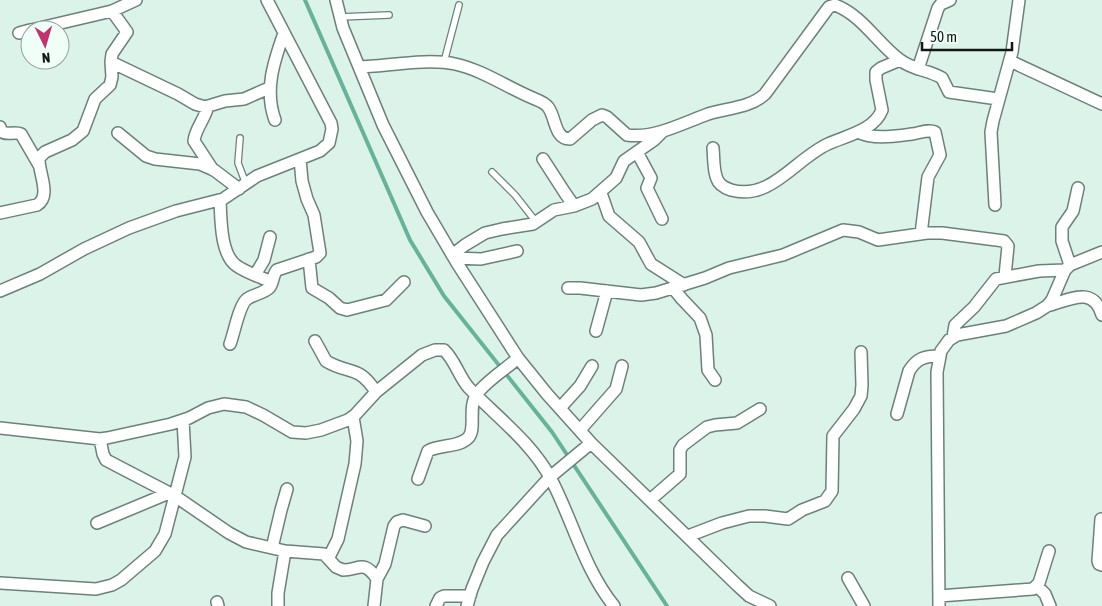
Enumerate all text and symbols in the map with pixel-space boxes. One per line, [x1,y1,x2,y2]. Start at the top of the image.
north arrow [20,20,70,70]
scale bar [922,20,1012,52]
text: 50 m [930,28,957,45]
text: N [41,50,51,66]

